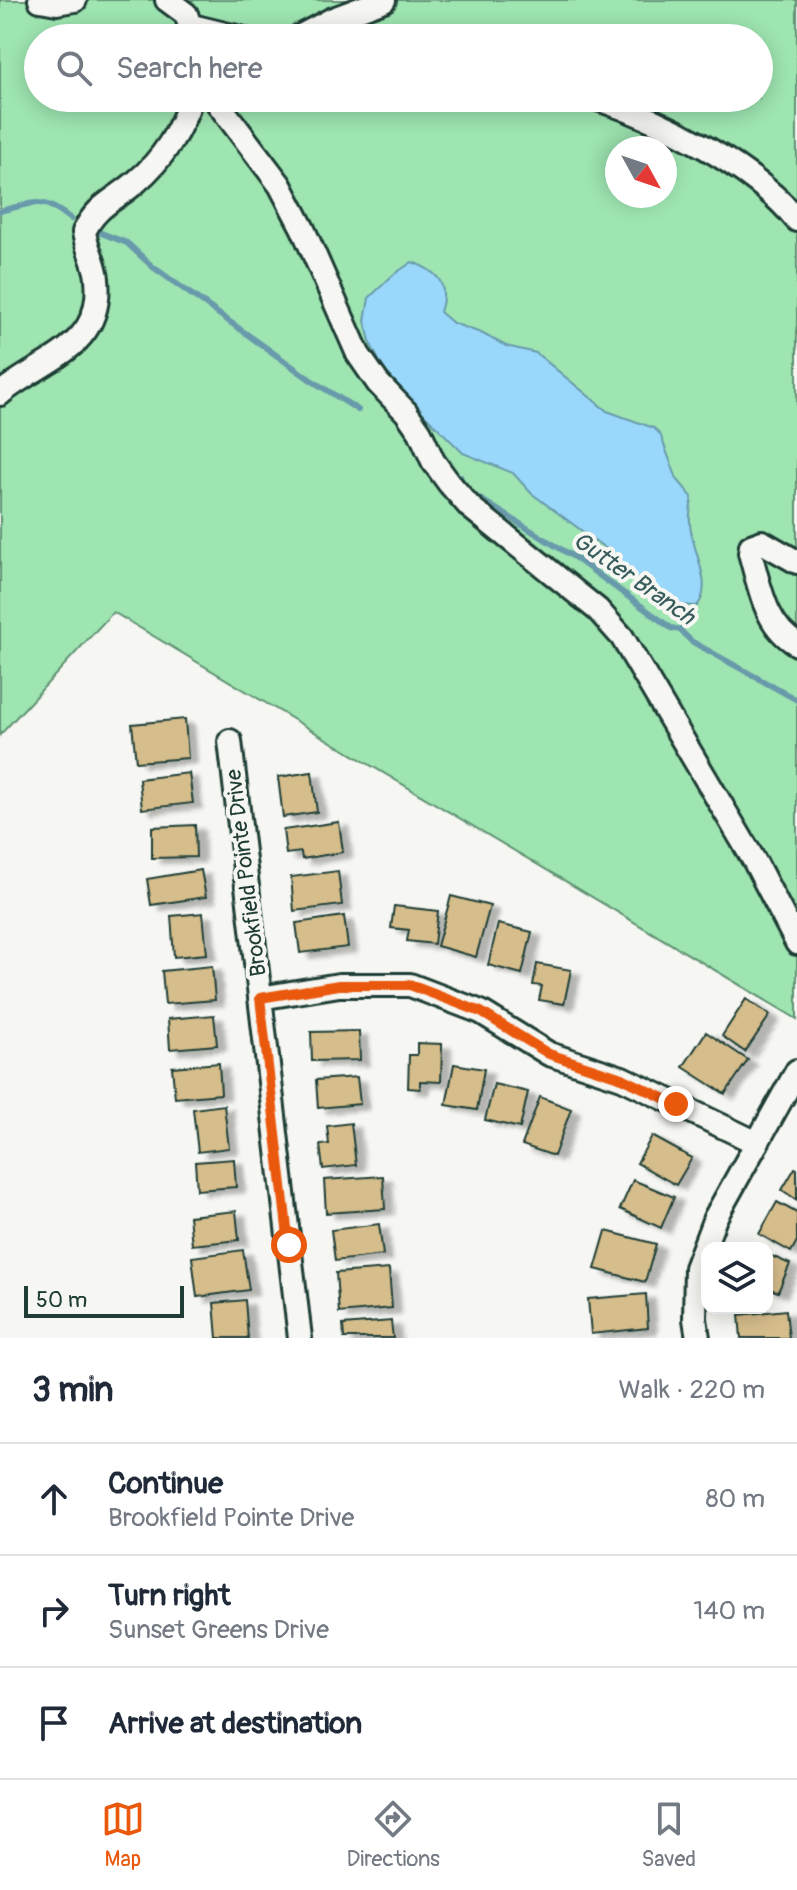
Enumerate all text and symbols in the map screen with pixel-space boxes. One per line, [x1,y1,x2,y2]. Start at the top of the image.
search box [24,24,773,112]
icon: search [52,46,96,90]
text: Search here [116,50,263,87]
north arrow [605,136,677,208]
water label: Gutter Branch [567,526,702,632]
street label: Brookfield Pointe Drive [219,768,273,978]
route end [658,1086,694,1122]
route start [271,1227,307,1263]
map controls [701,1242,773,1314]
button: layers [701,1242,773,1314]
scale bar [24,1282,184,1318]
text: 50 m [36,1286,87,1314]
text: 3 min [32,1369,114,1412]
text: Walk · 220 m [618,1374,765,1406]
text: Continue [108,1465,223,1502]
icon: ahead [32,1477,76,1521]
text: 80 m [705,1483,765,1515]
text: Brookfield Pointe Drive [108,1502,354,1534]
text: Turn right [108,1577,231,1614]
icon: right [32,1589,76,1633]
text: 140 m [693,1595,765,1627]
text: Sunset Greens Drive [108,1614,329,1646]
icon: arrive [32,1701,76,1745]
text: Arrive at destination [108,1705,362,1742]
tab: Map [101,1797,145,1873]
tab: Directions [347,1797,440,1873]
tab: Saved [642,1797,696,1873]

